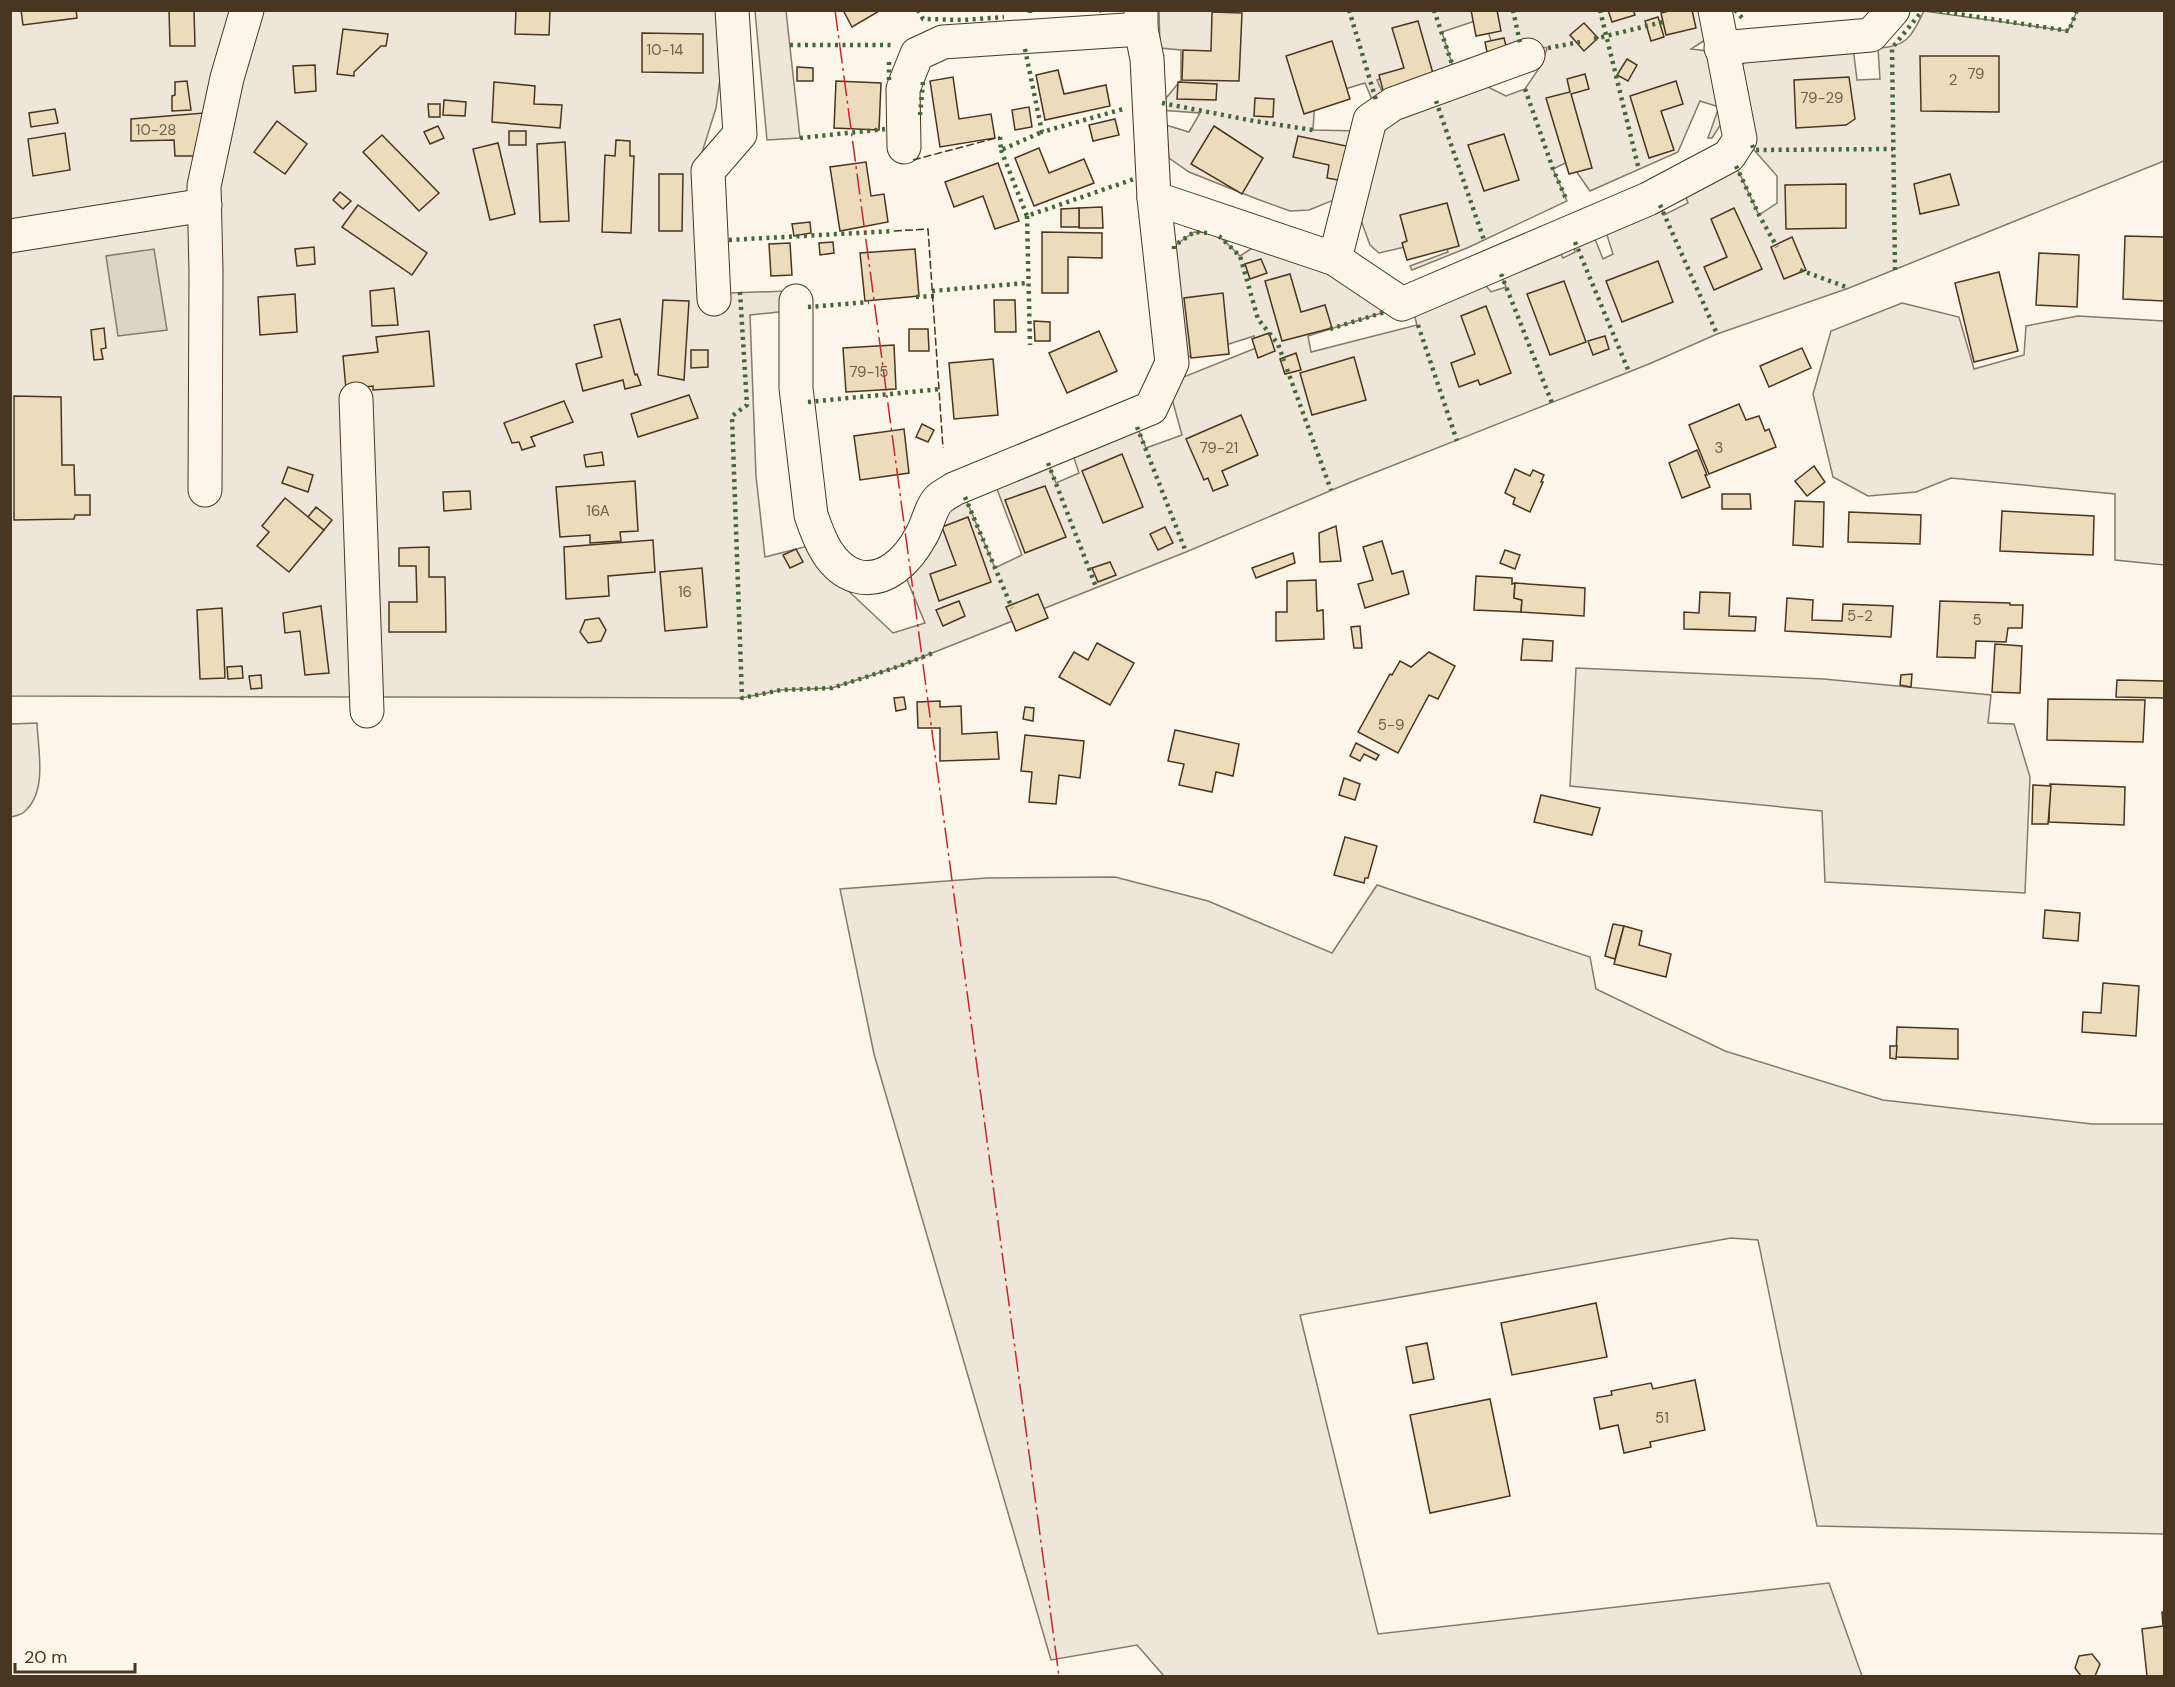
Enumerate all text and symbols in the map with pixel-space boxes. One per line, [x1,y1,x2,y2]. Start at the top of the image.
house number: 10-14 [647,40,683,60]
house number: 79 [1967,64,1985,84]
house number: 2 [1949,70,1957,90]
house number: 79-29 [1800,88,1844,108]
house number: 10-28 [136,120,176,140]
house number: 79-15 [850,362,889,382]
house number: 79-21 [1200,438,1238,458]
house number: 3 [1715,438,1723,458]
house number: 16A [586,501,610,521]
house number: 16 [678,582,692,602]
house number: 5-2 [1847,606,1873,626]
house number: 5 [1972,610,1982,630]
house number: 5-9 [1378,715,1404,735]
house number: 51 [1655,1408,1669,1428]
scale bar [15,1636,135,1674]
text: 20 m [24,1645,67,1669]

